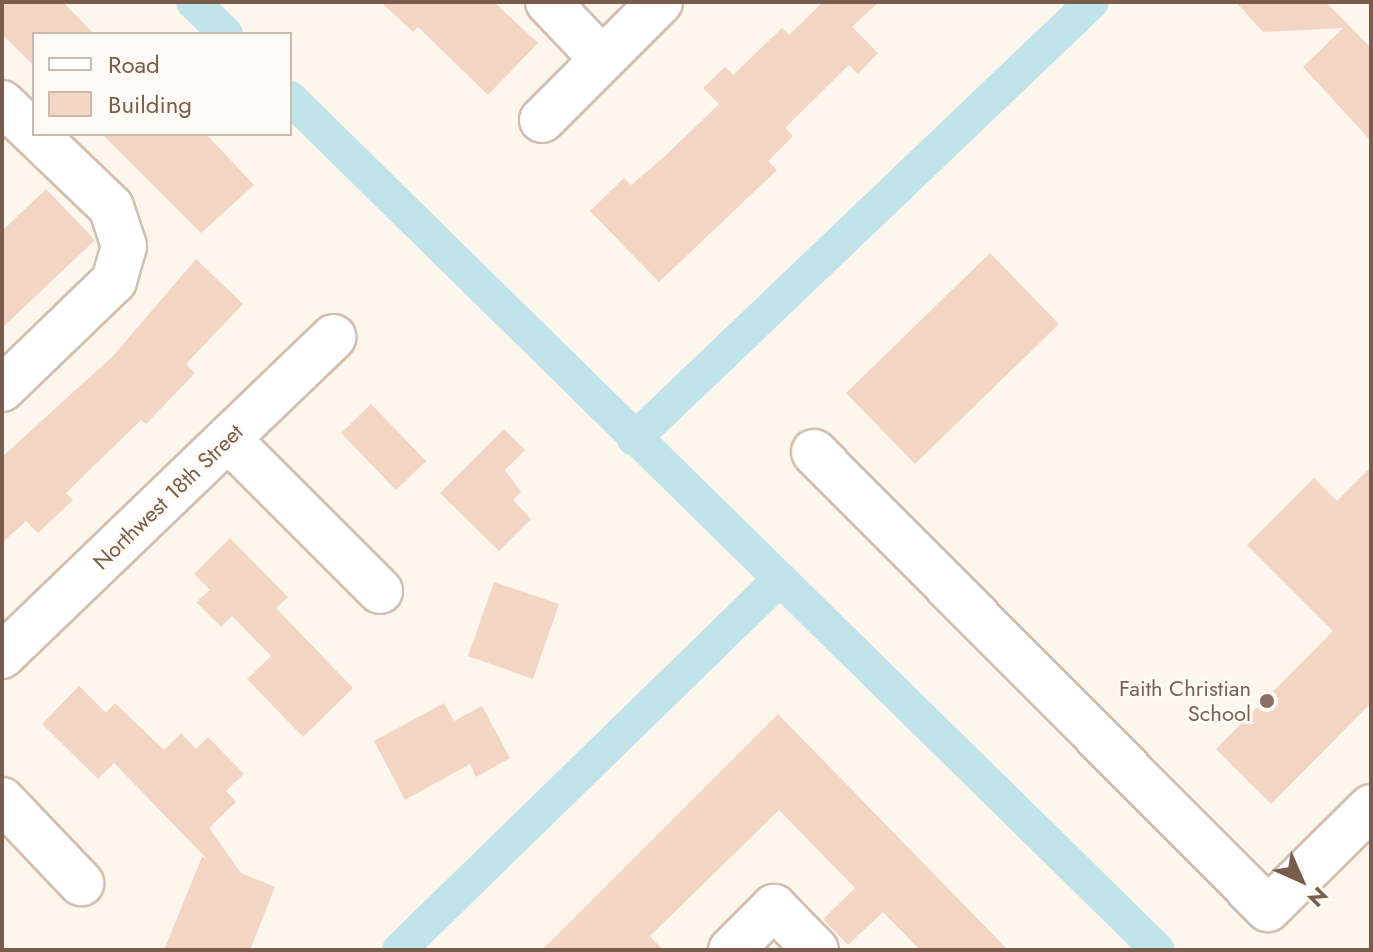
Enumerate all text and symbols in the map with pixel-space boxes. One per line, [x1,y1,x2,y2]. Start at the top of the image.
legend [32,32,292,136]
text: Road [108,47,160,82]
text: Building [108,87,192,122]
street label: Northwest 18th Street [88,419,248,575]
place label: Faith Christian School [1119,675,1251,726]
marker: Faith Christian School [1258,692,1276,710]
north arrow [1261,840,1341,920]
text: N [1300,879,1335,914]

